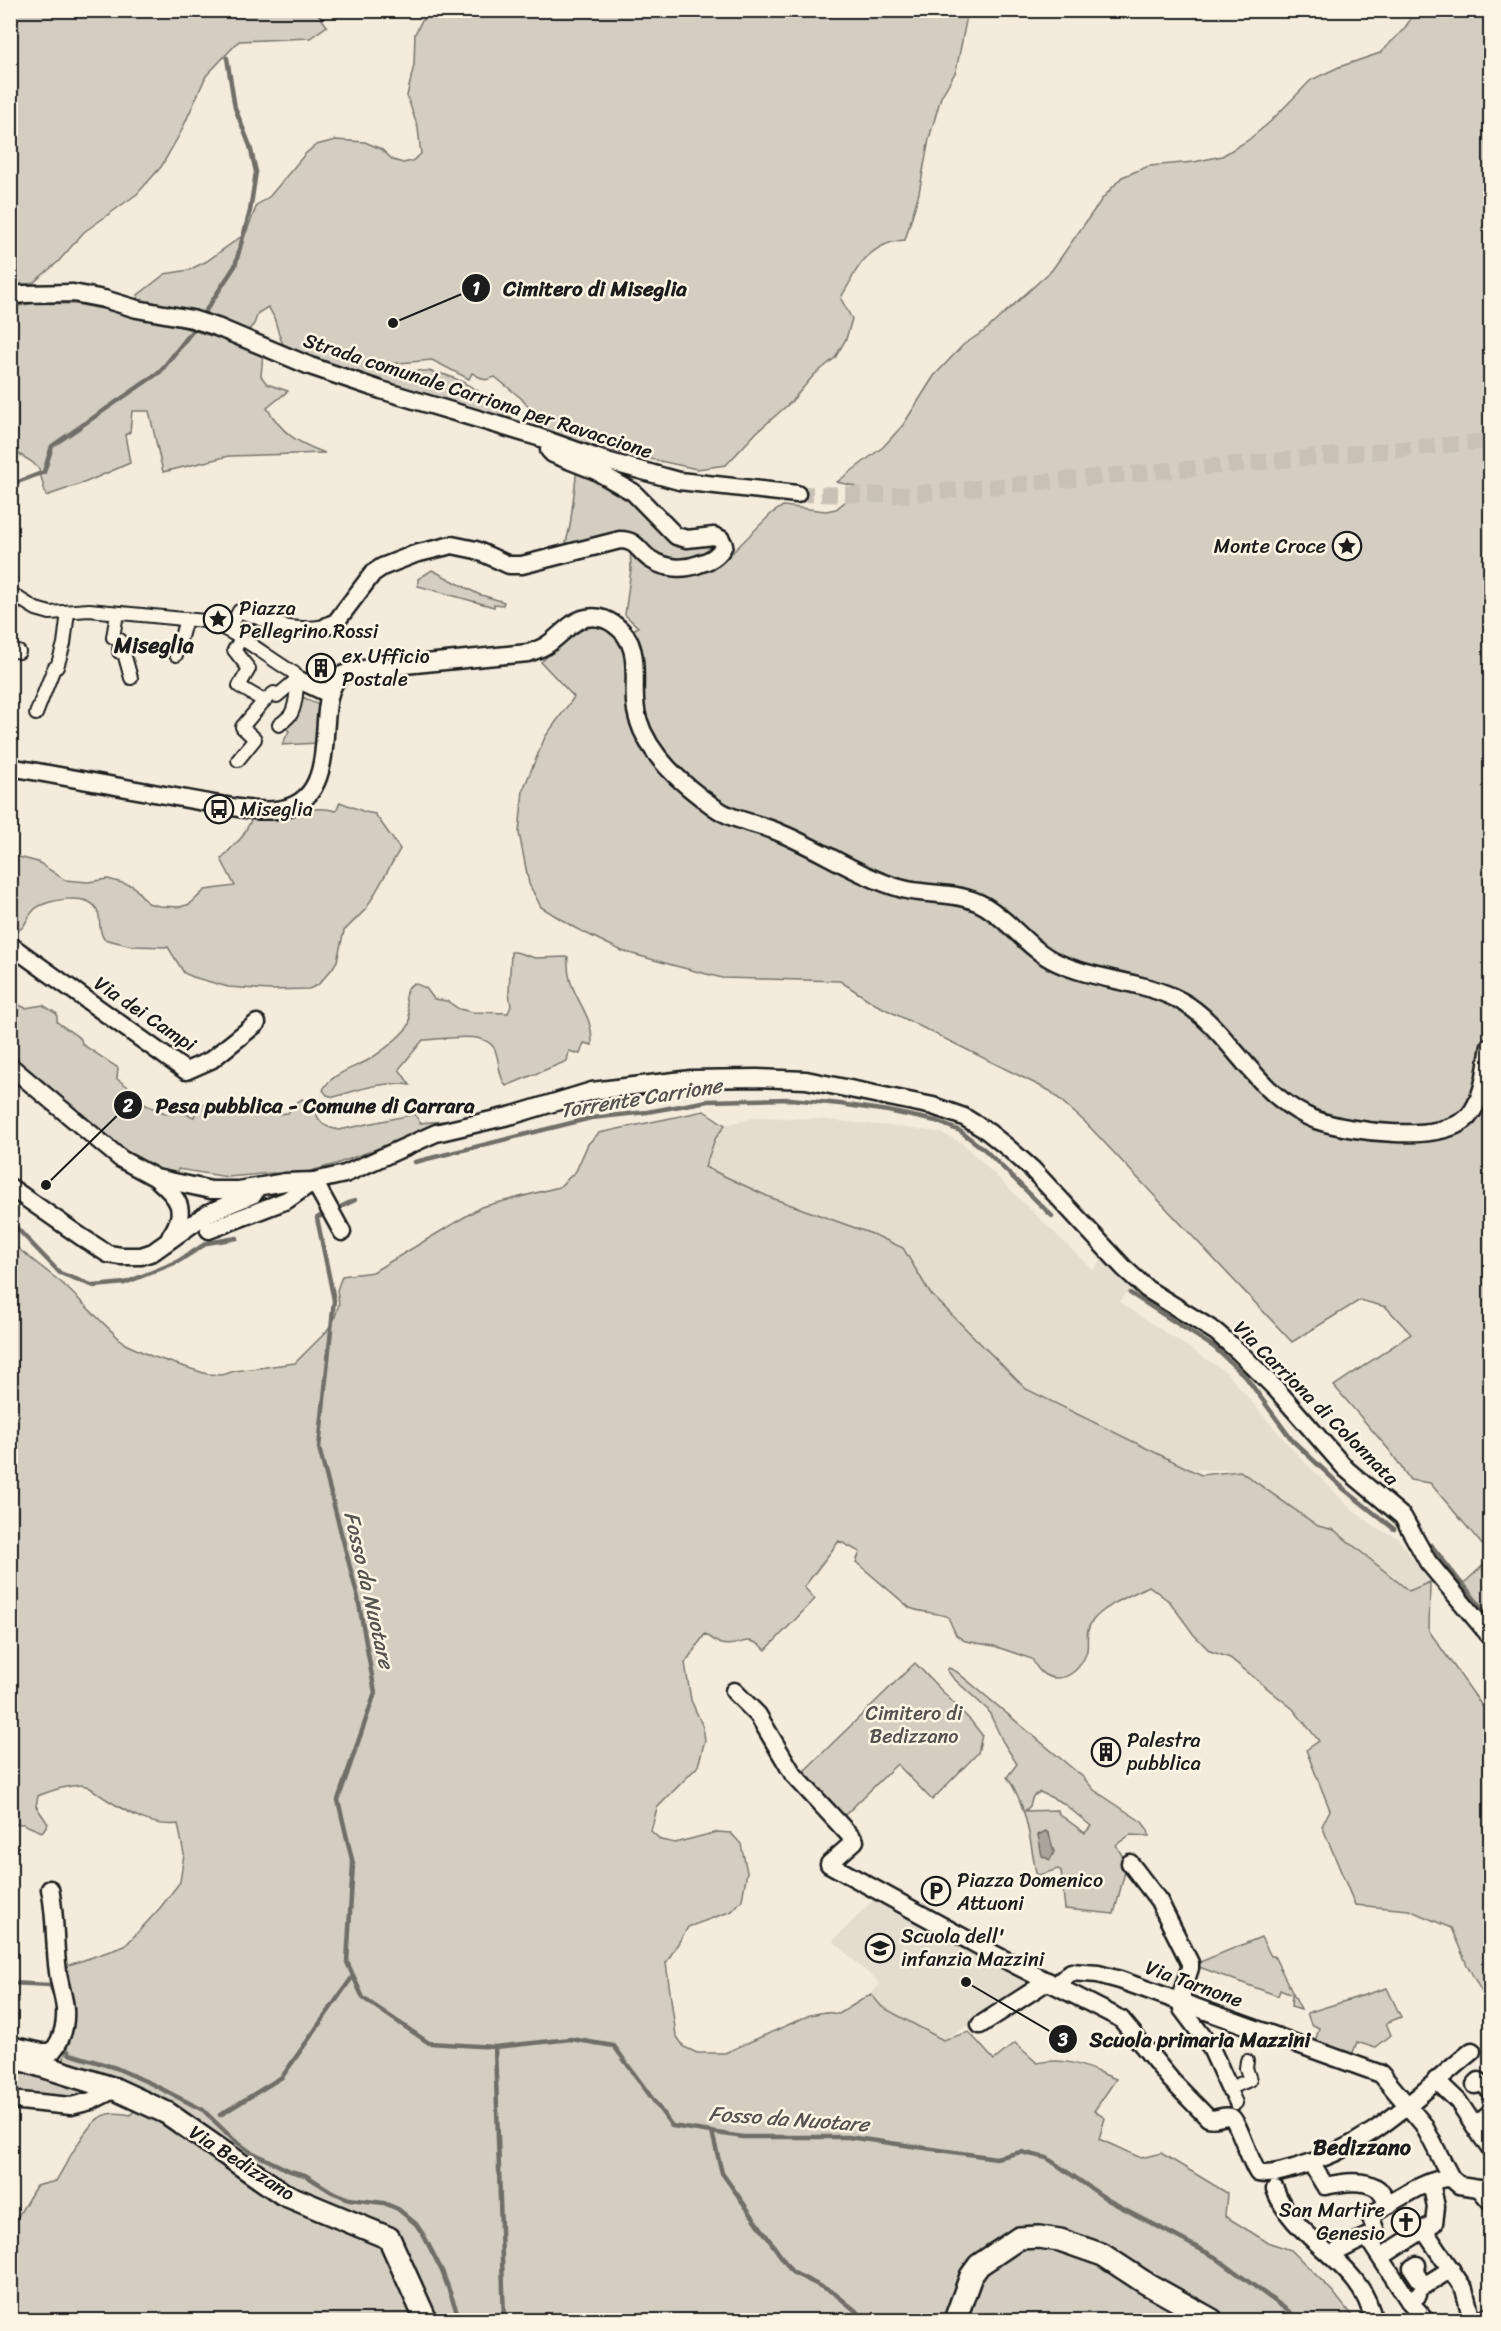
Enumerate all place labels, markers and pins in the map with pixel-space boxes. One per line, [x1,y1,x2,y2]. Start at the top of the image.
callout: Cimitero di Miseglia [461,269,699,308]
place label: Monte Croce [1214,529,1326,564]
place icon: Monte Croce [1331,530,1363,562]
place label: Piazza Pellegrino Rossi [239,591,379,649]
place icon: Piazza Pellegrino Rossi [202,603,234,635]
place label: ex Ufficio Postale [342,639,430,697]
building icon: ex Ufficio Postale [305,652,337,684]
place label: Miseglia [240,792,313,827]
bus stop icon: Miseglia [203,793,235,825]
callout: Pesa pubblica - Comune di Carrara [113,1086,486,1125]
place label: Palestra pubblica [1126,1723,1201,1781]
building icon: Palestra pubblica [1090,1736,1122,1768]
place label: Piazza Domenico Attuoni [956,1863,1103,1921]
parking icon: Piazza Domenico Attuoni [920,1875,952,1907]
place label: Scuola dell' infanzia Mazzini [901,1919,1046,1977]
school or university icon: Scuola dell' infanzia Mazzini [864,1932,896,1964]
callout: Scuola primaria Mazzini [1048,2020,1322,2059]
place label: San Martire Genesio [1279,2193,1385,2251]
church icon: San Martire Genesio [1390,2206,1422,2238]

